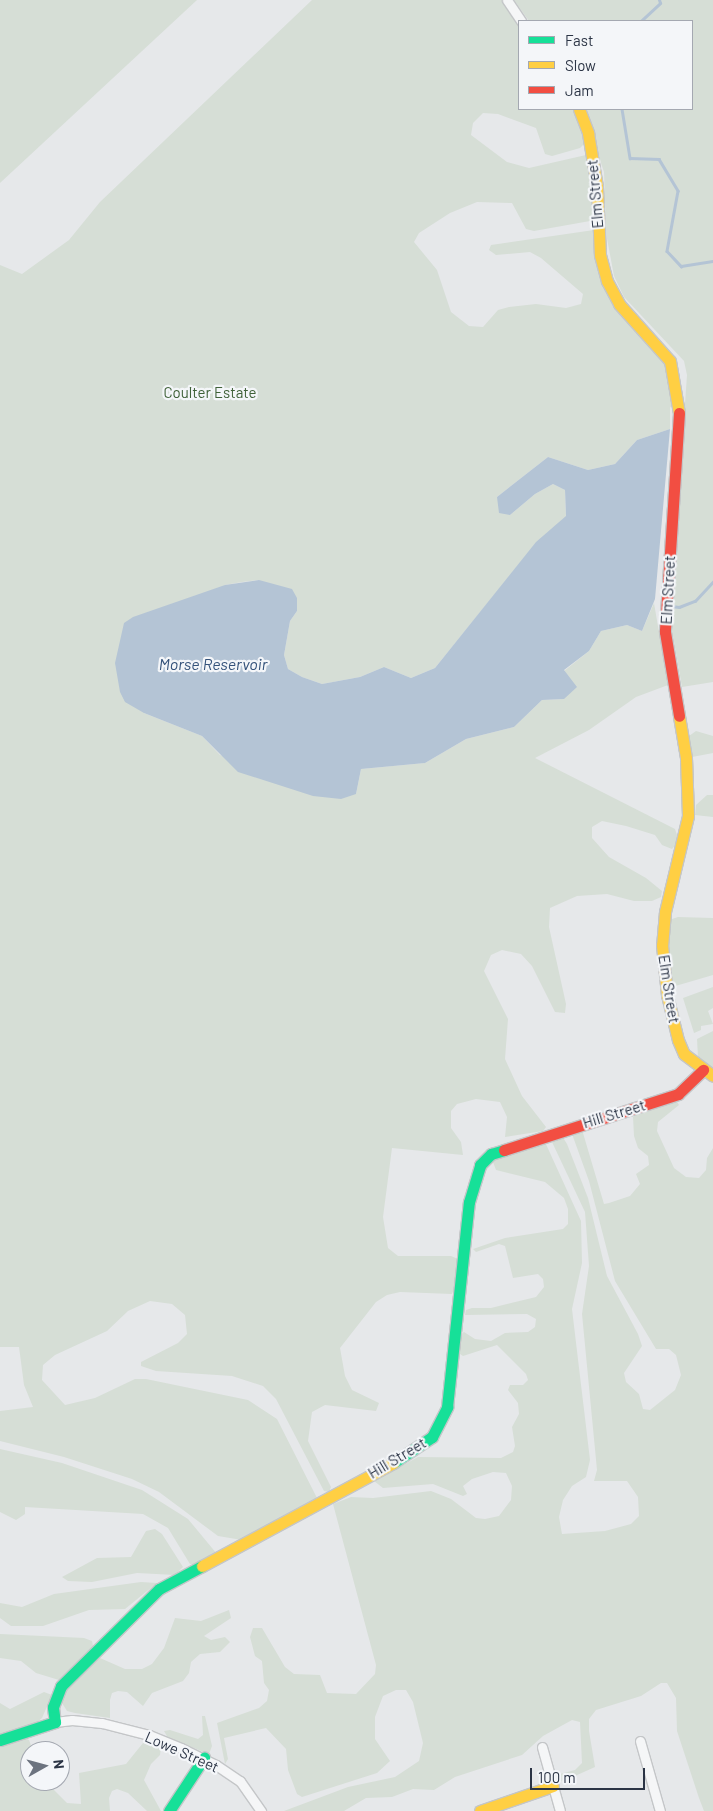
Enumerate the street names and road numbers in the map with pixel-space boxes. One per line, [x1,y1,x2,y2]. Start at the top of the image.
street label: Elm Street [583,159,607,229]
street label: Elm Street [657,555,679,625]
street label: Elm Street [655,954,683,1024]
street label: Hill Street [581,1096,647,1132]
street label: Hill Street [365,1434,429,1482]
street label: Lowe Street [142,1728,222,1776]

